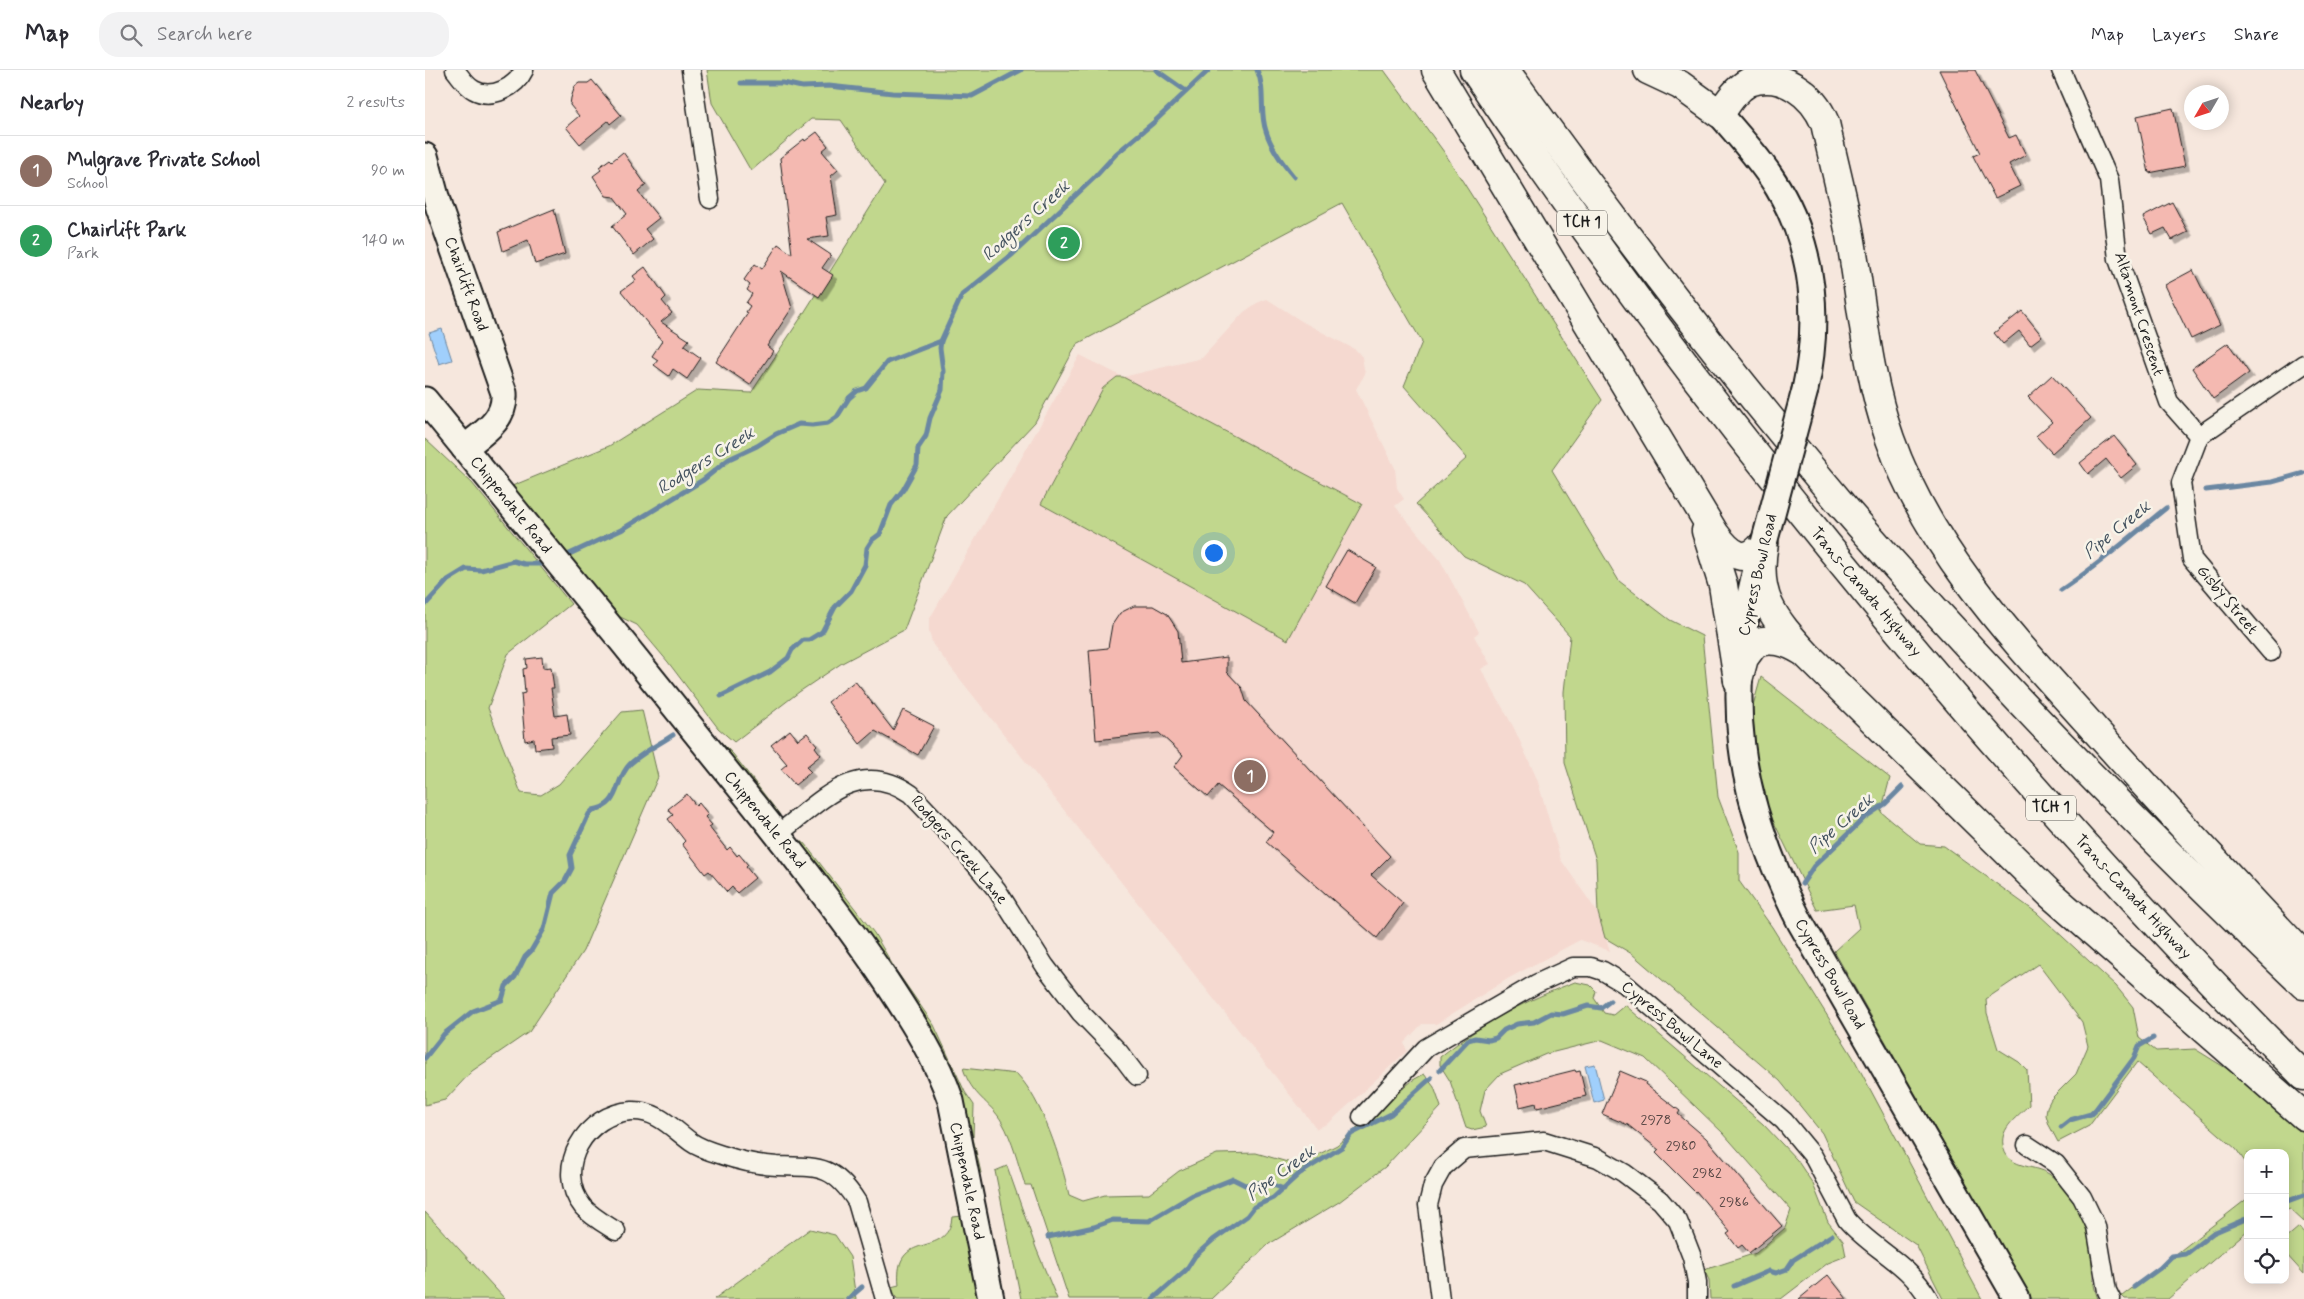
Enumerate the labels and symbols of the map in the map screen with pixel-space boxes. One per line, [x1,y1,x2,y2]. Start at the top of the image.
north arrow [2184,85,2229,130]
water label: Rodgers Creek [977,174,1077,269]
road number: TCH 1 [1557,210,1607,236]
pin: 2 [1048,224,1080,262]
street label: Chairlift Road [439,234,493,334]
street label: Altamont Crescent [2109,249,2169,379]
water label: Rodgers Creek [653,421,761,502]
street label: Chippendale Road [465,452,557,558]
water label: Pipe Creek [2078,495,2156,565]
street label: Cypress Bowl Road [1734,512,1782,638]
street label: Trans-Canada Highway [1805,523,1926,662]
your location [1201,540,1227,566]
street label: Gisby Street [2192,561,2262,639]
pin: 1 [1234,757,1266,795]
street label: Chippendale Road [719,767,811,873]
water label: Pipe Creek [1803,788,1880,859]
street label: Rodgers Creek Lane [905,791,1012,910]
road number: TCH 1 [2026,796,2076,820]
street label: Trans-Canada Highway [2069,830,2196,964]
street label: Cypress Bowl Road [1790,915,1870,1033]
street label: Cypress Bowl Lane [1617,976,1727,1074]
house number: 2978 [1641,1111,1671,1129]
street label: Chippendale Road [944,1120,990,1242]
house number: 2980 [1666,1137,1696,1155]
water label: Pipe Creek [1241,1139,1321,1206]
house number: 2982 [1692,1164,1722,1182]
house number: 2986 [1719,1193,1749,1211]

